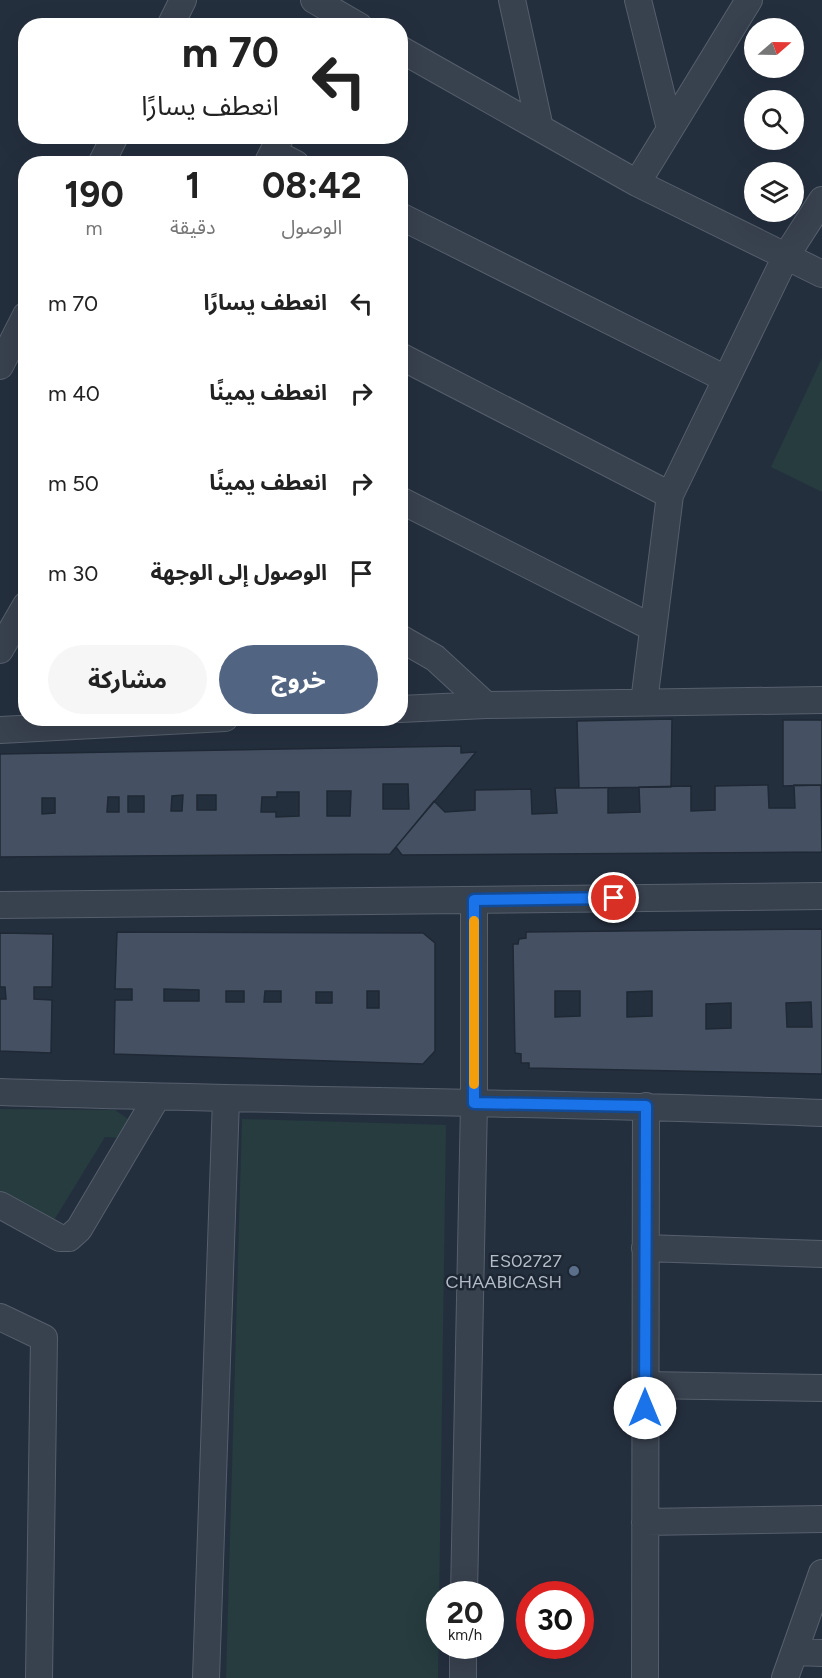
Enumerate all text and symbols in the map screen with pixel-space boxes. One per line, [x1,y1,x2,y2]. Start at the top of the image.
north arrow [744,18,804,78]
map controls [744,18,804,222]
text: 70 m [182,27,279,78]
icon: left [300,42,378,120]
text: انعطف يسارًا [141,89,279,122]
button: search [744,90,804,150]
button: layers [744,162,804,222]
text: 1 [185,164,200,207]
text: 08:42 [262,164,362,207]
text: 190 [64,173,124,216]
text: دقيقة [170,215,216,239]
text: الوصول [281,215,342,239]
text: m [86,216,103,240]
icon: left [345,287,378,320]
text: انعطف يسارًا [204,289,327,316]
text: 70 m [48,290,98,317]
icon: right [345,377,378,410]
text: انعطف يمينًا [209,379,327,406]
text: 40 m [48,380,100,407]
icon: right [345,467,378,500]
text: انعطف يمينًا [209,469,327,496]
text: 50 m [48,470,99,497]
icon: arrive [345,557,378,590]
text: الوصول إلى الوجهة [150,559,327,586]
text: 30 m [48,560,98,587]
button: مشاركة [48,645,207,714]
button: خروج [219,645,378,714]
pin [588,872,639,923]
icon: arrive [597,881,630,914]
place label: ES02727 CHAABICASH [446,1250,562,1293]
marker: ES02727 CHAABICASH [567,1264,581,1278]
position arrow [613,1376,677,1440]
speed limit sign: 30 [516,1581,594,1659]
text: 20 [447,1594,483,1631]
text: km/h [448,1626,482,1644]

